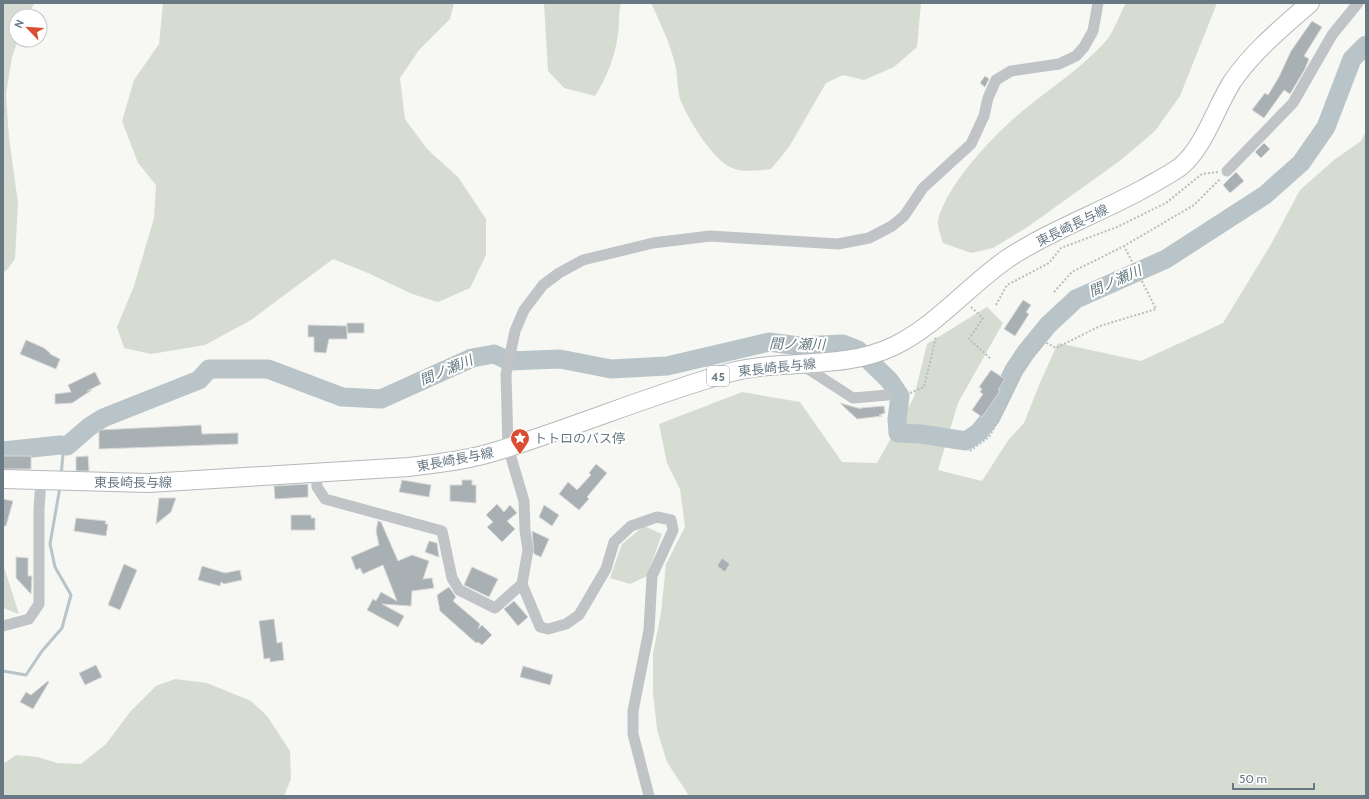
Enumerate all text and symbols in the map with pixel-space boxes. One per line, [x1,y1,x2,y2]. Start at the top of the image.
north arrow [8,8,48,48]
text: N [11,17,27,30]
street label: 東長崎長与線 [1033,201,1111,249]
water label: 間ノ瀬川 [1086,261,1146,301]
water label: 間ノ瀬川 [769,335,827,354]
water label: 間ノ瀬川 [417,350,477,389]
street label: 東長崎長与線 [737,355,817,379]
road number: 45 [707,366,729,386]
place icon: トトロのバス停 [509,427,531,455]
place label: トトロのバス停 [534,430,625,446]
street label: 東長崎長与線 [415,444,495,474]
street label: 東長崎長与線 [94,474,172,490]
scale bar [1233,765,1314,791]
text: 50 m [1239,771,1267,786]

